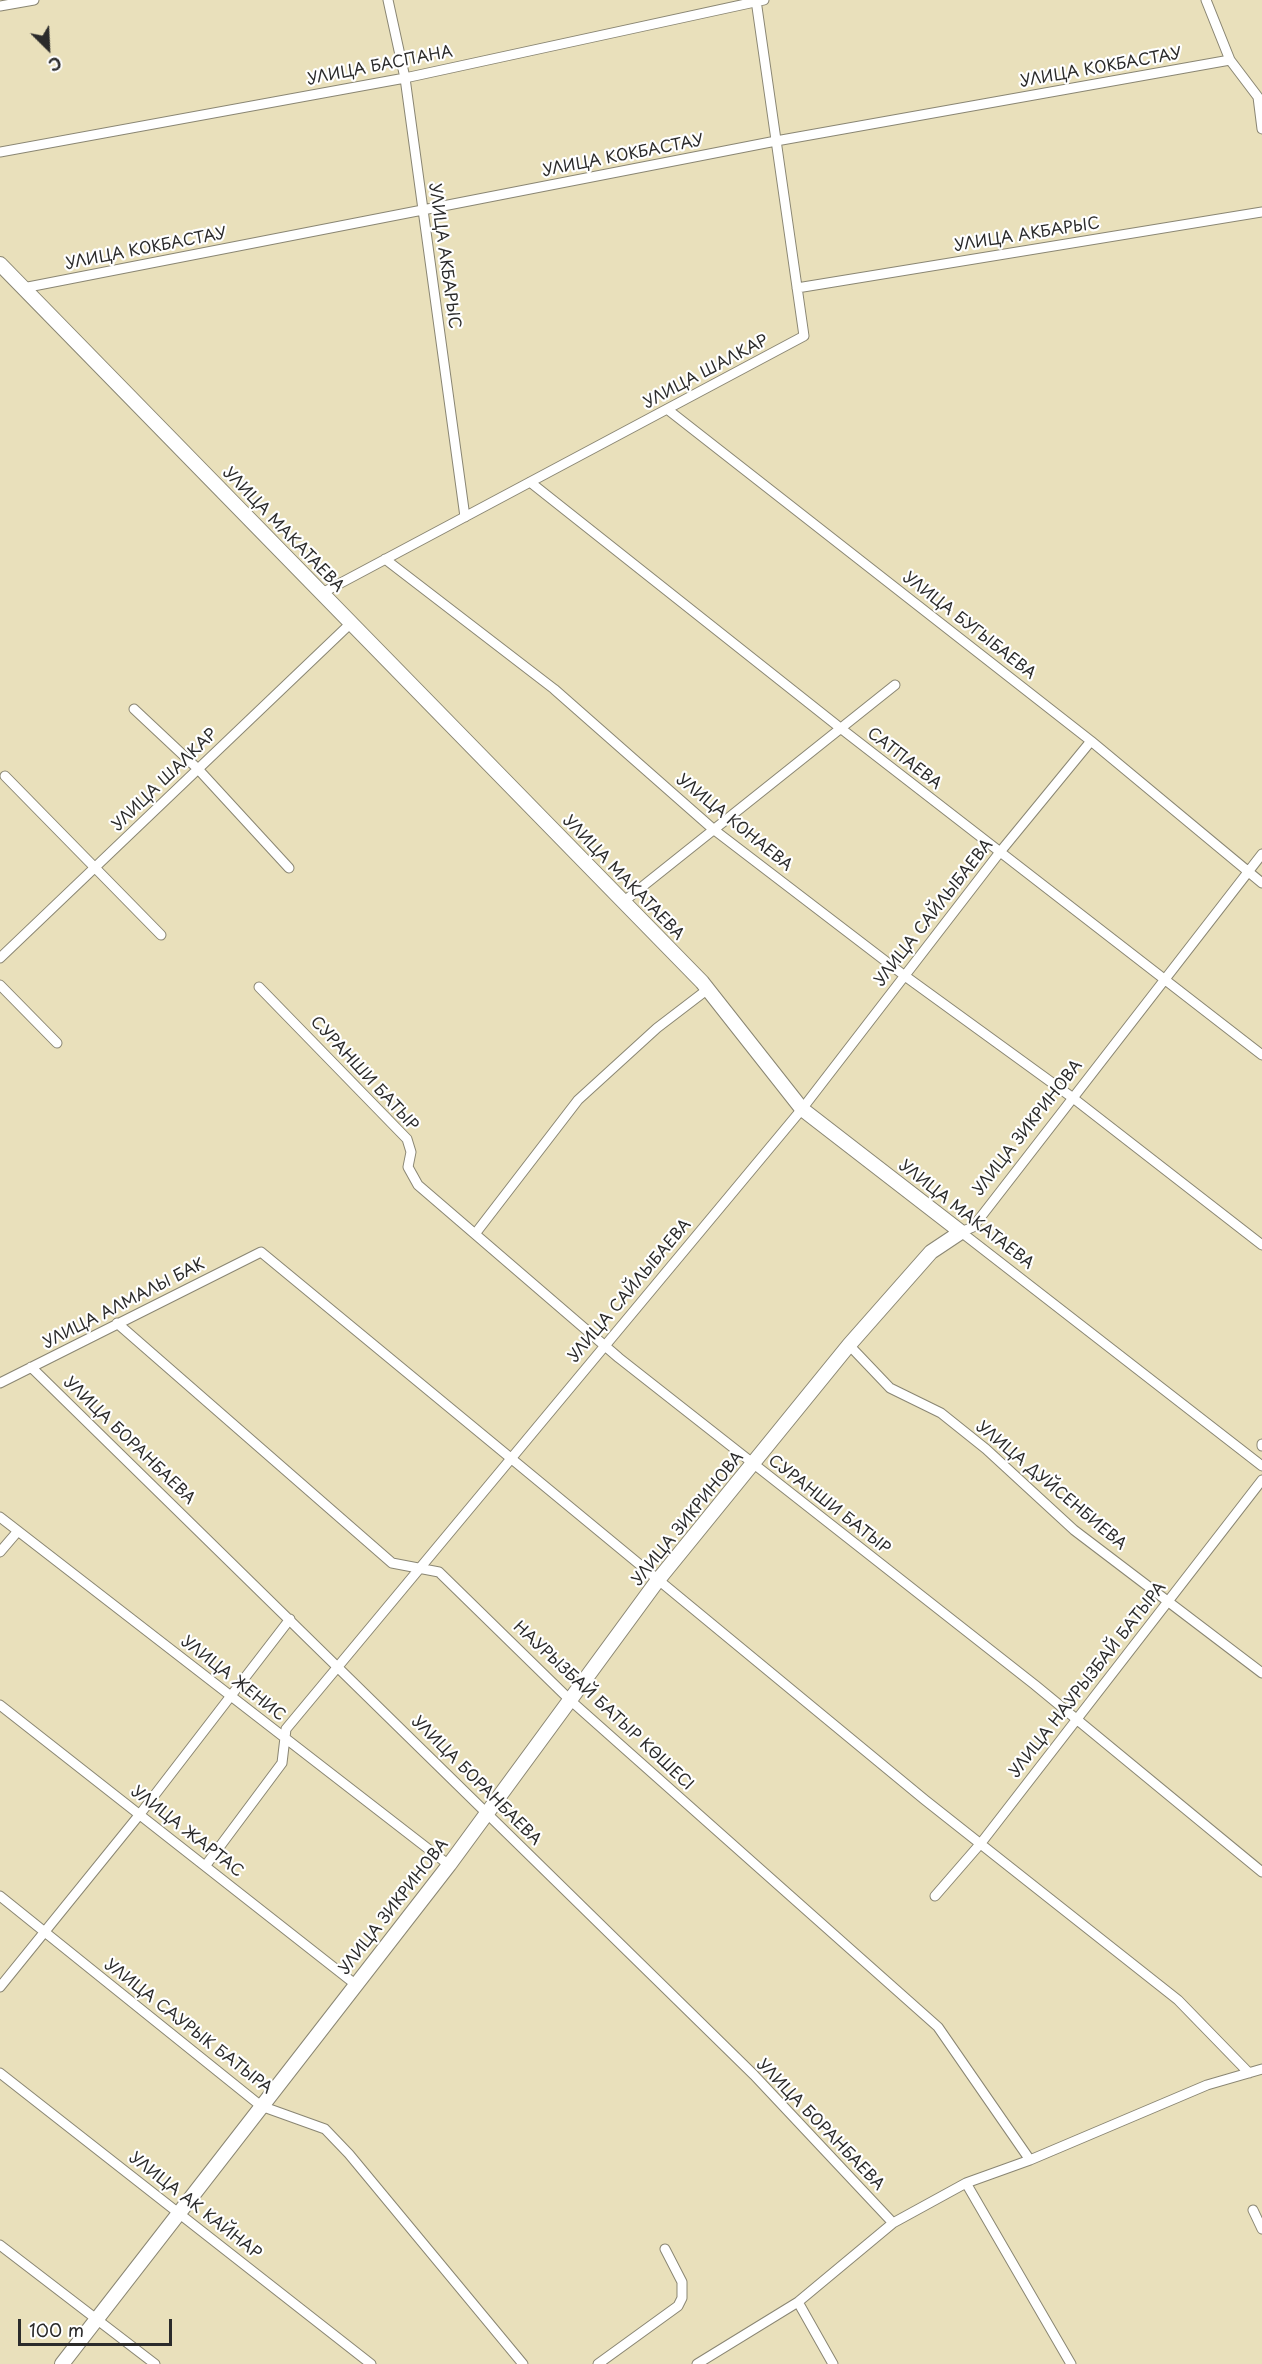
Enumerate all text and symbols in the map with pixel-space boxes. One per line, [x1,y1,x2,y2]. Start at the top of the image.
north arrow [18,18,78,78]
street label: УЛИЦА БАСПАНА [306,42,454,90]
street label: УЛИЦА КОКБАСТАУ [1019,44,1183,92]
text: С [45,51,66,78]
street label: УЛИЦА КОКБАСТАУ [541,131,705,181]
street label: УЛИЦА АКБАРЫС [424,182,464,330]
street label: УЛИЦА АКБАРЫС [953,214,1101,256]
street label: УЛИЦА КОКБАСТАУ [64,224,228,274]
street label: УЛИЦА ШАЛКАР [640,331,772,413]
street label: УЛИЦА МАКАТАЕВА [218,464,348,596]
street label: УЛИЦА БУГЫБАЕВА [899,568,1039,684]
street label: САТПАЕВА [863,724,945,794]
street label: УЛИЦА ШАЛКАР [108,725,222,835]
street label: УЛИЦА КОНАЕВА [672,770,796,876]
street label: УЛИЦА МАКАТАЕВА [558,812,688,944]
street label: УЛИЦА САЙЛЫБАЕВА [871,836,997,990]
street label: СУРАНШИ БАТЫР [306,1013,422,1135]
street label: УЛИЦА ЗИКРИНОВА [969,1056,1087,1200]
street label: УЛИЦА МАКАТАЕВА [895,1156,1037,1274]
street label: УЛИЦА САЙЛЫБАЕВА [564,1216,696,1366]
street label: УЛИЦА АЛМАЛЫ БАК [40,1255,208,1353]
street label: УЛИЦА БОРАНБАЕВА [59,1373,199,1509]
street label: УЛИЦА ДУЙСЕНБИЕВА [972,1418,1130,1554]
street label: УЛИЦА ЗИКРИНОВА [628,1448,748,1590]
street label: СУРАНШИ БАТЫР [764,1451,894,1559]
street label: УЛИЦА НАУРЫЗБАЙ БАТЫРА [1006,1578,1170,1782]
street label: НАУРЫЗБАЙ БАТЫР КӨШЕСІ [509,1617,697,1795]
street label: УЛИЦА ЖЕНИС [177,1632,289,1726]
street label: УЛИЦА БОРАНБАЕВА [407,1712,545,1850]
street label: УЛИЦА ЖАРТАС [127,1782,247,1882]
street label: УЛИЦА ЗИКРИНОВА [335,1835,453,1979]
street label: УЛИЦА САУРЫК БАТЫРА [100,1956,276,2098]
street label: УЛИЦА БОРАНБАЕВА [752,2055,888,2195]
street label: УЛИЦА АК КАЙНАР [125,2148,265,2264]
scale bar [21,2307,176,2345]
text: 100 m [29,2316,84,2343]

